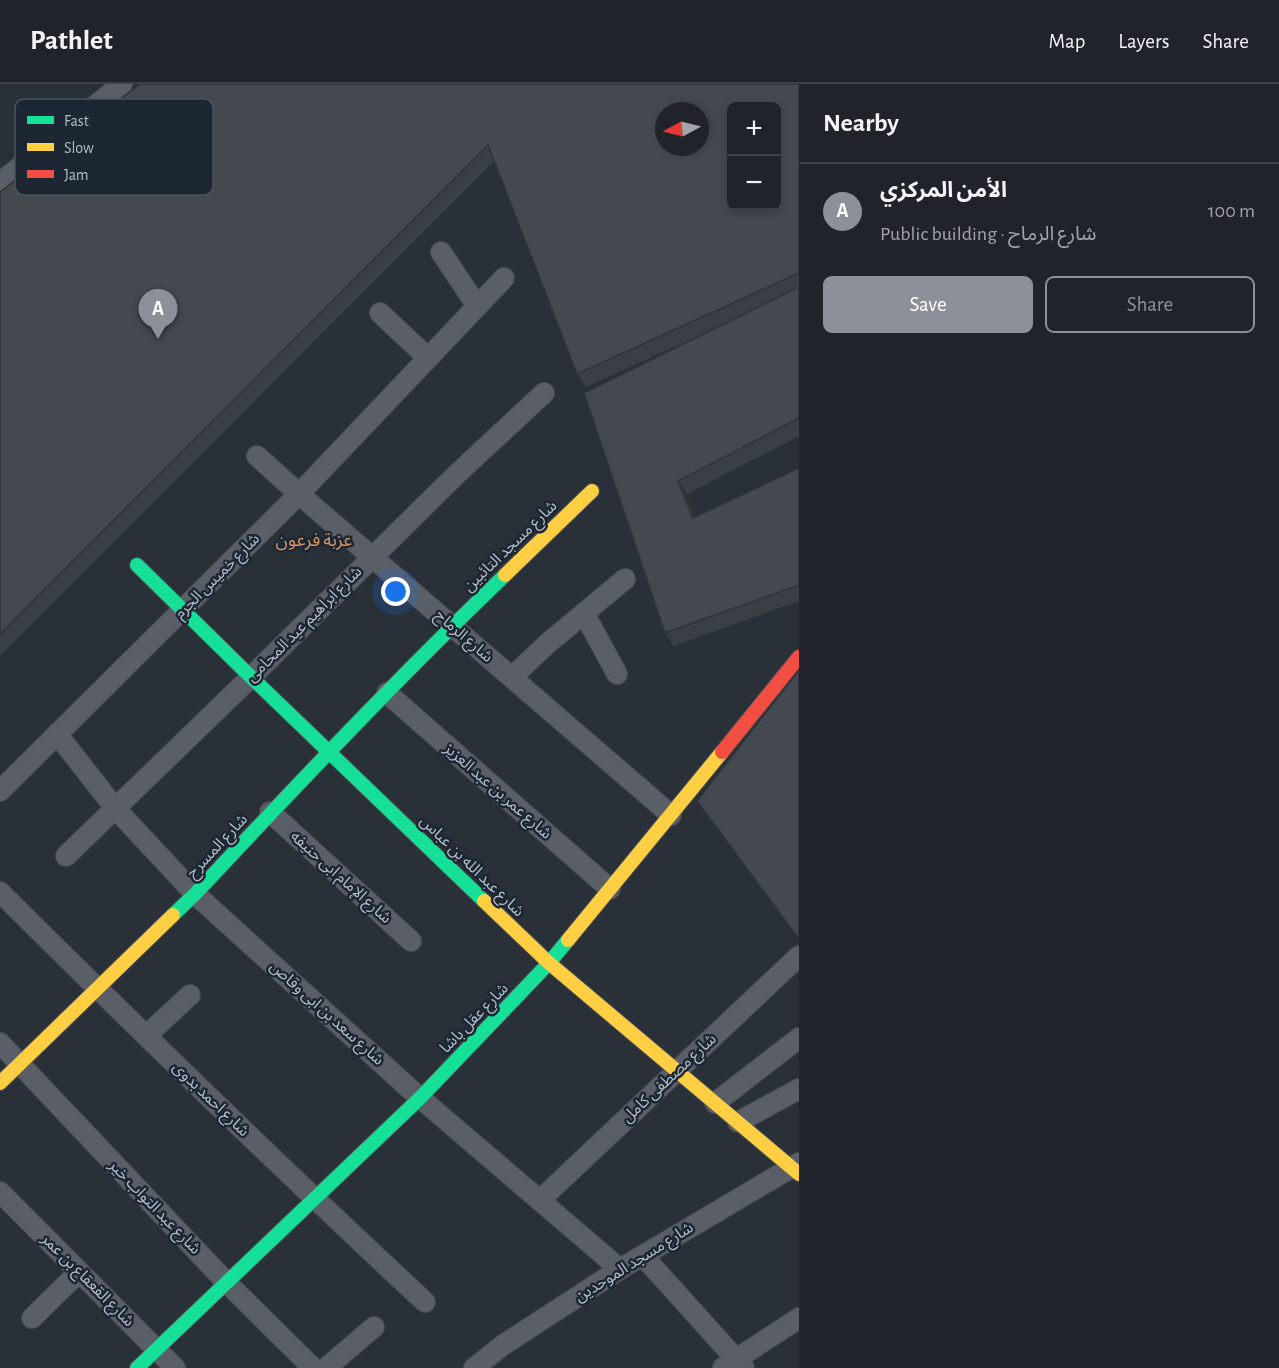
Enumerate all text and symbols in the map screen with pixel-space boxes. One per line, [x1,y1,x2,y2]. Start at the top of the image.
text: Pathlet [30,27,113,55]
text: Map [1049,31,1085,52]
text: Layers [1118,31,1169,52]
text: Share [1202,31,1249,52]
legend [15,99,213,195]
north arrow [655,102,709,156]
map controls [727,102,781,210]
button: + [727,102,781,156]
text: Nearby [823,110,899,136]
text: Fast [64,113,89,129]
text: Slow [64,140,94,156]
button: − [727,156,781,210]
text: Jam [64,167,89,183]
text: الأمن المركزي [880,179,1007,201]
text: A [837,201,849,221]
text: 100 m [1208,201,1255,221]
text: Public building · شارع الرماح [880,224,1097,244]
button: Save [823,276,1033,333]
button: Share [1045,276,1255,333]
pin: A [138,290,178,339]
street label: شارع مسجد التائبين [460,497,563,597]
street label: شارع خميس الجرم [171,530,265,624]
district label: عزبة فرعون [276,532,352,551]
street label: شارع ابراهيم عيد المحامى [243,563,368,688]
your location [381,577,410,606]
street label: شارع الرماح [429,607,496,668]
street label: شارع عمر بن عبد العزيز [438,739,555,845]
street label: شارع المسرح [183,811,253,884]
street label: شارع عبد الله بن عباس [414,812,527,923]
street label: شارع الإمام ابى حنيفه [285,828,394,929]
street label: شارع سعد بن ابى وقاص [264,958,387,1071]
street label: شارع عقل باشا [437,980,514,1059]
street label: شارع مصطفى كامل [619,1030,722,1129]
street label: شارع احمد بدوى [167,1059,252,1142]
street label: شارع عبد التواب خير [103,1156,204,1260]
street label: شارع مسجد الموحدين [572,1219,698,1308]
street label: شارع القعقاع بن عمر [35,1230,137,1332]

